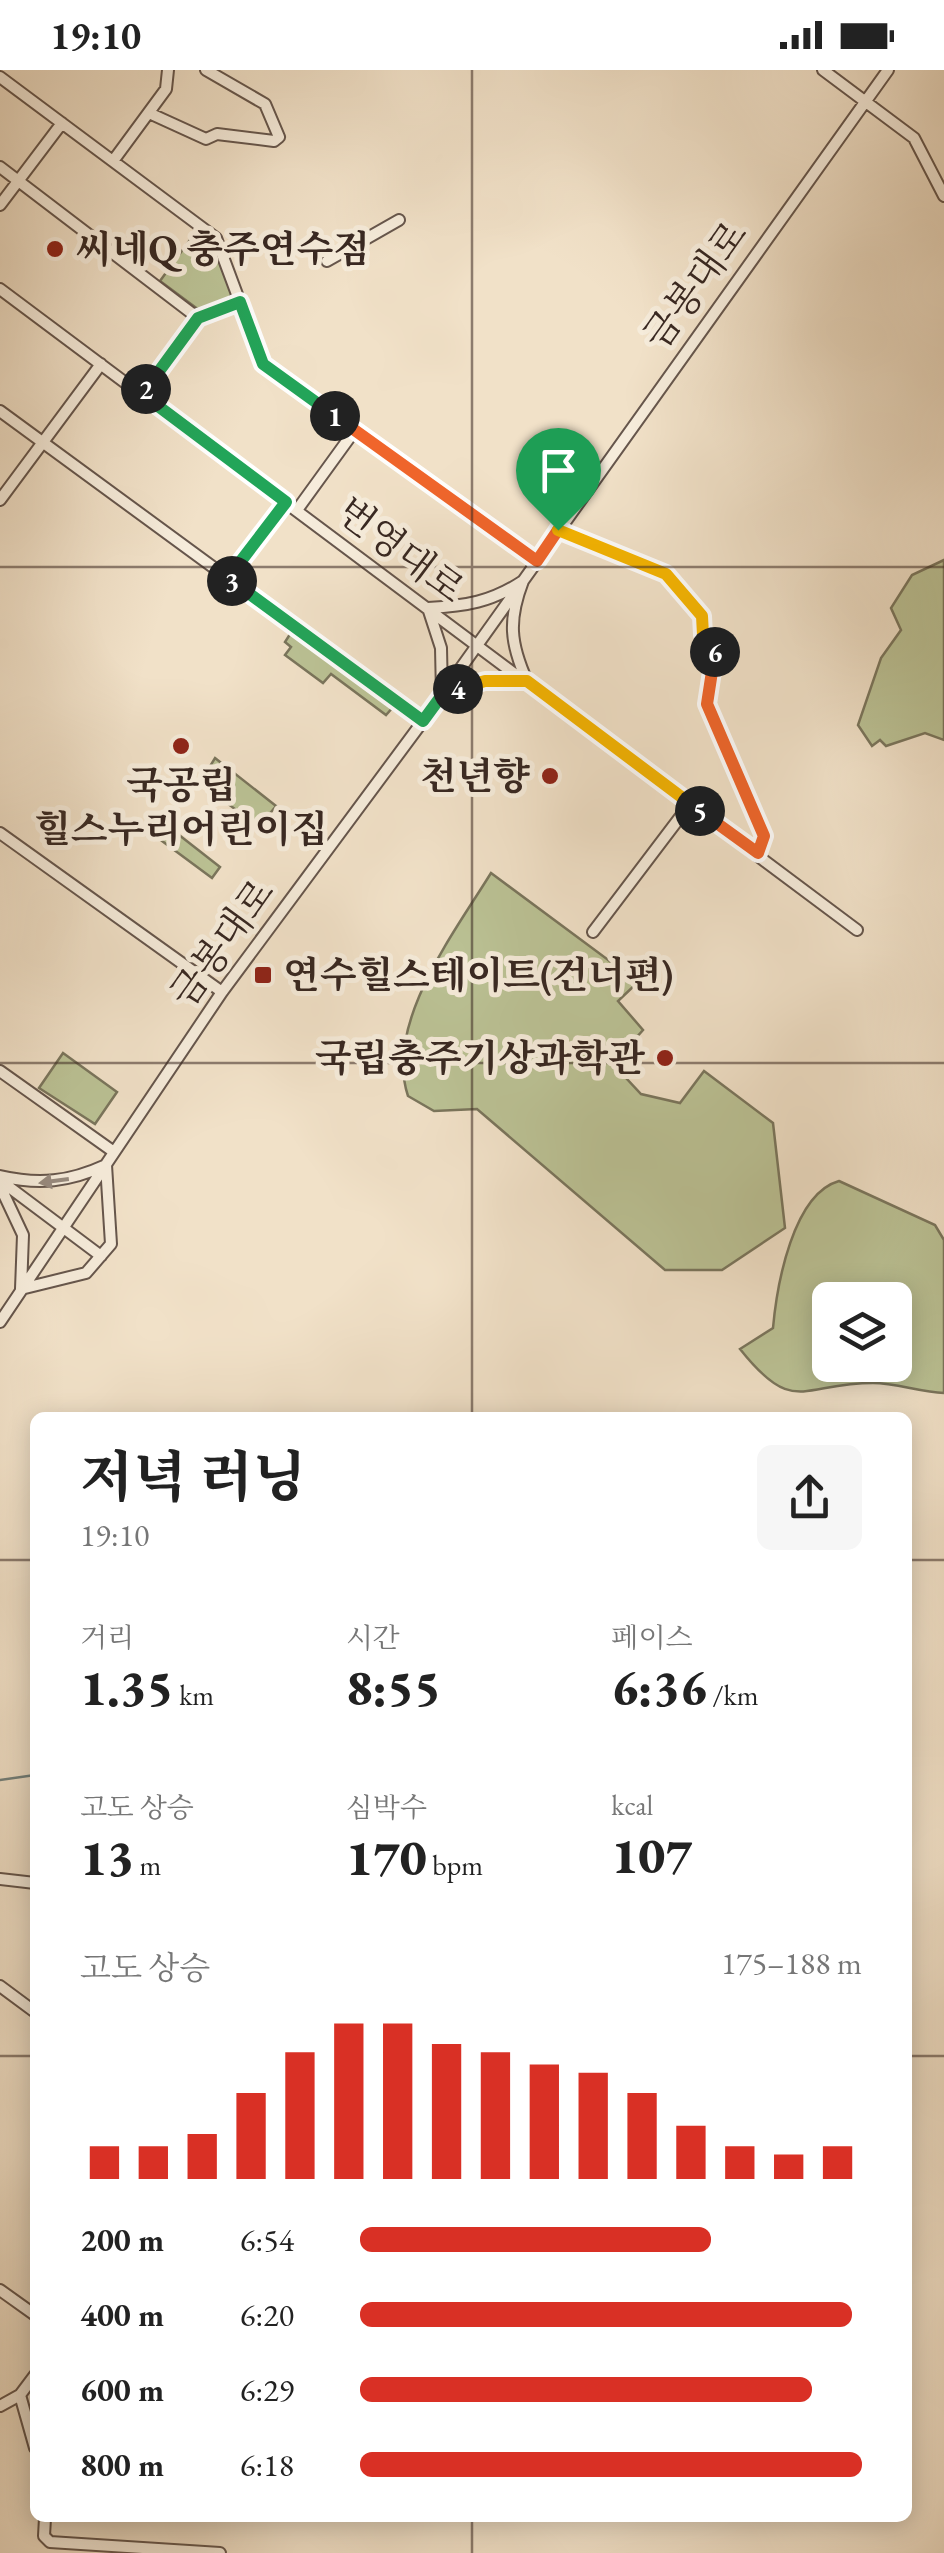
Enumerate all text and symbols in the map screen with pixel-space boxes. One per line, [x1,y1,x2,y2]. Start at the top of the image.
text: 19:10 [50,11,141,60]
street label: 금봉대로 [632,211,758,359]
place label: 씨네Q 충주연수점 [75,224,370,273]
marker: 씨네Q 충주연수점 [44,238,66,260]
pin: 2 [121,364,171,414]
text: 2 [139,371,153,407]
pin: 1 [310,391,360,441]
text: 1 [328,398,342,434]
pin [516,428,601,531]
icon: arrive [531,443,586,498]
street label: 번영대로 [328,486,475,613]
pin: 3 [207,556,257,606]
text: 3 [225,563,239,599]
pin: 6 [690,627,740,677]
text: 6 [708,634,722,670]
pin: 4 [433,664,483,714]
text: 4 [451,671,465,707]
marker: 국공립 힐스누리어린이집 [170,735,192,757]
place label: 천년향 [420,751,530,800]
place label: 국공립 힐스누리어린이집 [34,760,328,853]
marker: 천년향 [539,765,561,787]
pin: 5 [675,786,725,836]
text: 5 [693,793,707,829]
street label: 금봉대로 [159,869,285,1017]
place label: 연수힐스테이트(건너편) [283,950,673,999]
marker: 연수힐스테이트(건너편) [252,964,274,986]
place label: 국립충주기상과학관 [315,1033,645,1082]
marker: 국립충주기상과학관 [654,1047,676,1069]
one-way arrow [38,1173,69,1189]
map controls [812,1282,912,1382]
button: layers [812,1282,912,1382]
text: 저녁 러닝 [80,1441,306,1512]
button: share [757,1445,862,1550]
text: 19:10 [80,1514,149,1556]
text: 거리 [80,1619,134,1655]
text: 시간 [346,1619,400,1655]
text: 페이스 [611,1619,692,1655]
text: 1.35 [80,1655,174,1720]
text: 8:55 [346,1655,441,1720]
text: 6:36 [611,1655,707,1720]
text: km [174,1677,214,1713]
text: /km [707,1677,758,1713]
text: kcal [611,1787,653,1823]
text: 고도 상승 [80,1789,194,1825]
text: 심박수 [346,1789,427,1825]
text: 107 [611,1823,692,1888]
text: 13 [80,1825,134,1890]
text: 170 [346,1825,427,1890]
text: m [134,1847,161,1883]
text: bpm [427,1847,483,1883]
text: 175–188 m [721,1942,862,1984]
text: 고도 상승 [80,1947,210,1989]
text: 200 m [80,2219,164,2261]
text: 6:54 [240,2219,294,2261]
text: 400 m [80,2294,164,2336]
text: 6:20 [240,2294,294,2336]
text: 600 m [80,2369,164,2411]
text: 6:29 [240,2369,294,2411]
text: 800 m [80,2444,164,2486]
text: 6:18 [240,2444,294,2486]

